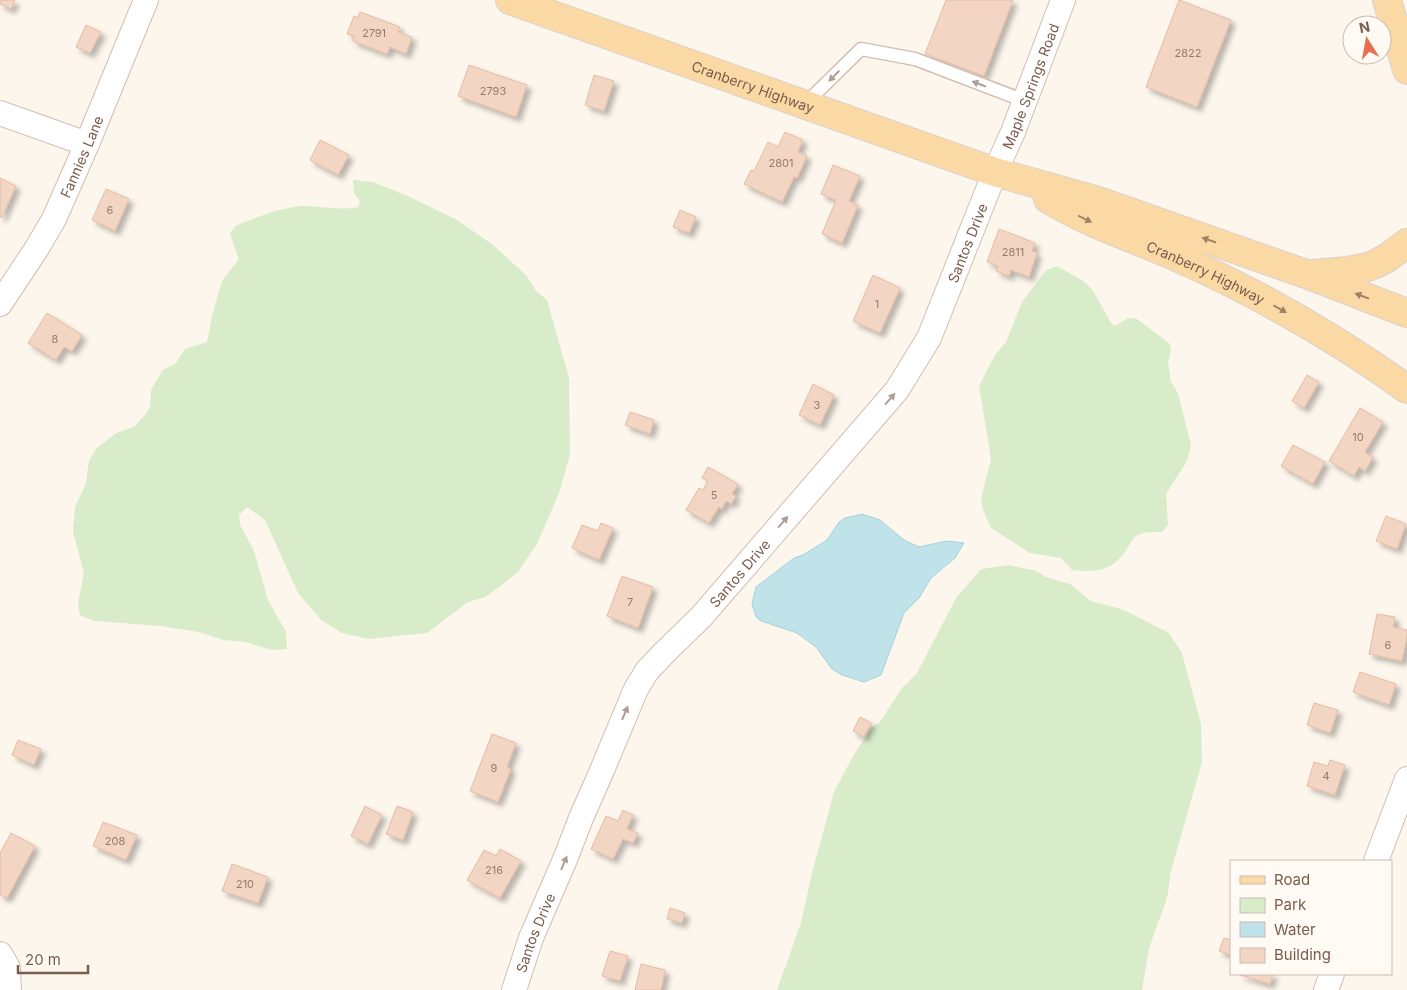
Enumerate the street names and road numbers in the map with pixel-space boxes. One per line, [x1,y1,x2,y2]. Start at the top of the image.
street label: Maple Springs Road [998,21,1062,151]
street label: Cranberry Highway [690,57,817,116]
street label: Fannies Lane [56,113,106,200]
street label: Santos Drive [943,200,990,285]
street label: Cranberry Highway [1144,237,1268,307]
street label: Santos Drive [705,535,773,610]
street label: Santos Drive [512,890,558,975]

